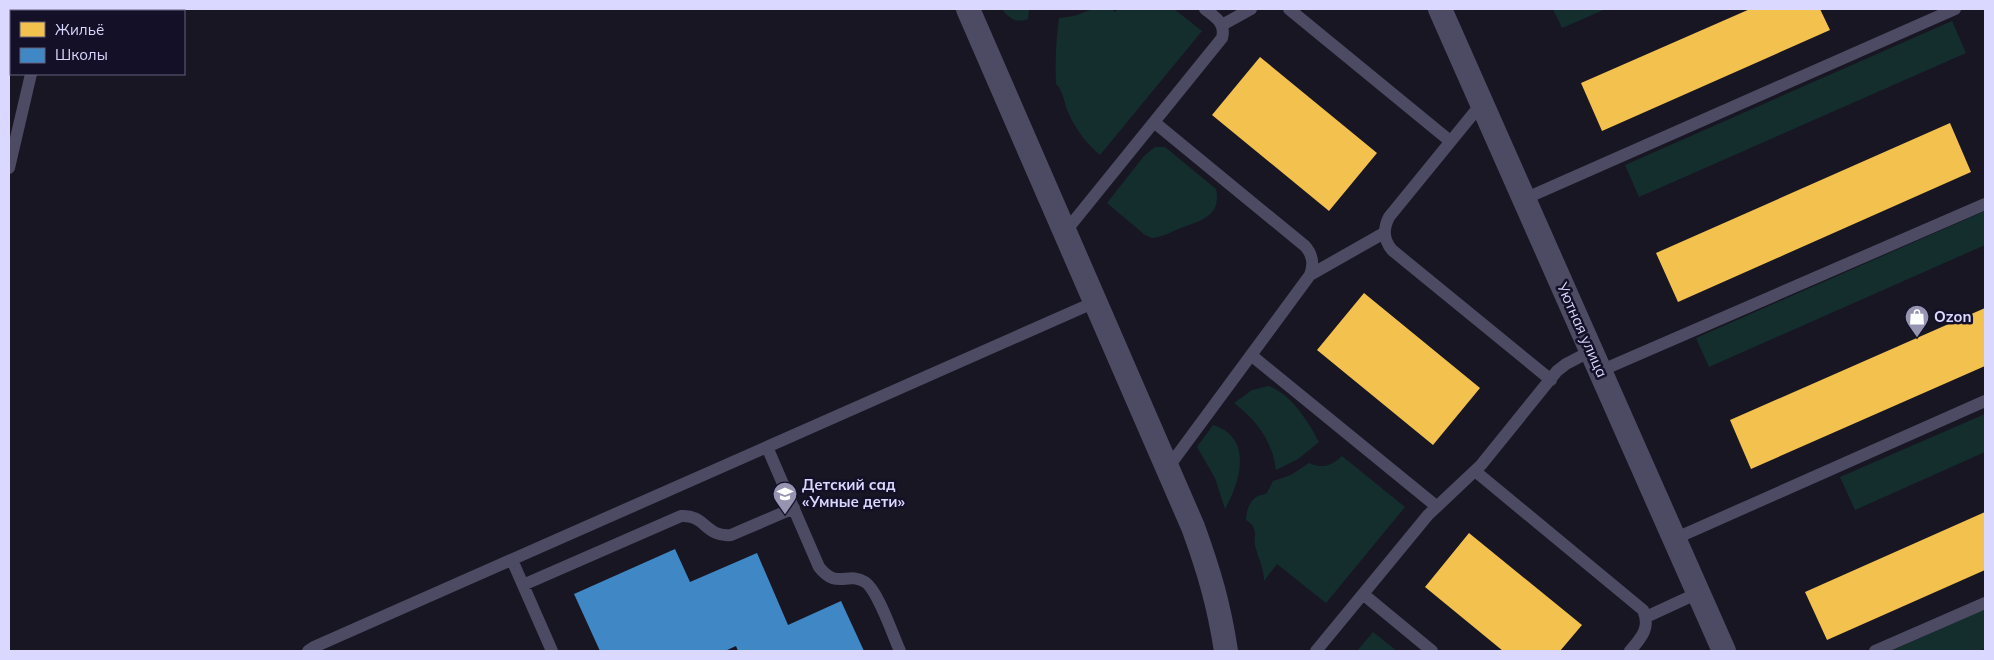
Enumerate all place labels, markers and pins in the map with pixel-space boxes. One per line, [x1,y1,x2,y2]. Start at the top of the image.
shop icon: Ozon [1904,304,1930,338]
place label: Ozon [1934,307,1971,326]
place label: Детский сад «Умные дети» [802,475,905,511]
school or university icon: Детский сад «Умные дети» [772,481,798,515]

